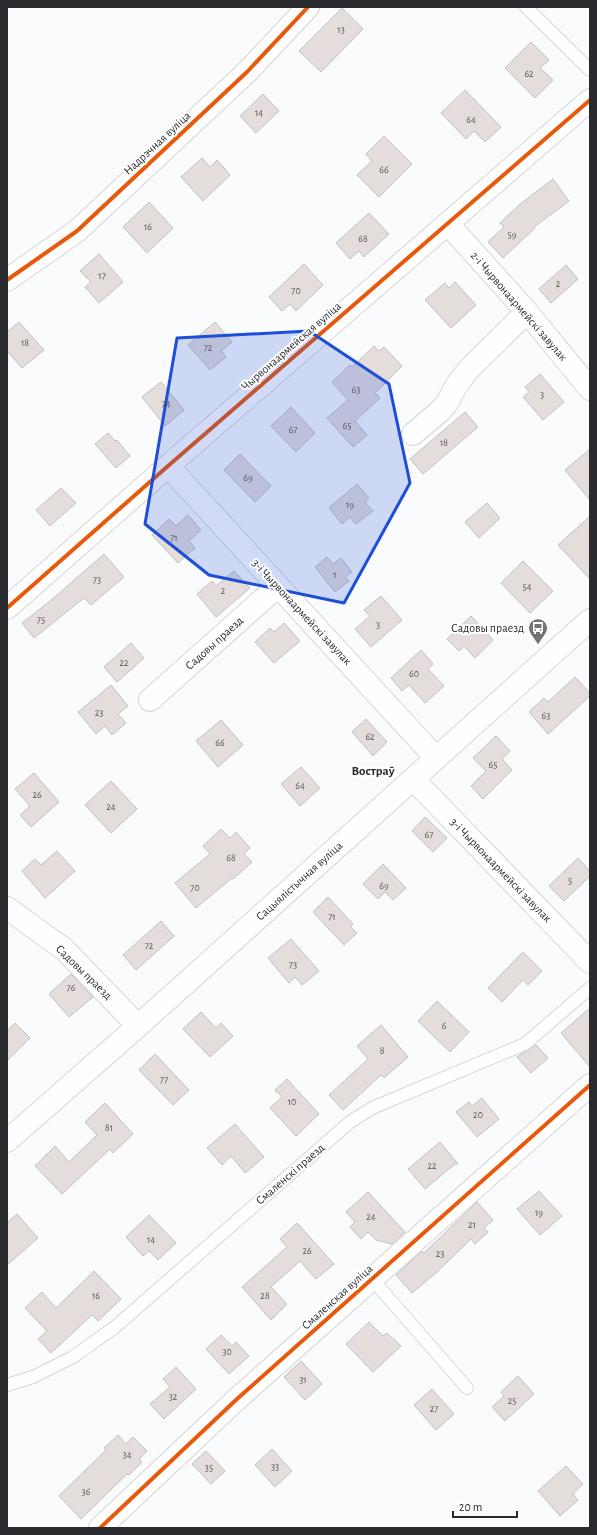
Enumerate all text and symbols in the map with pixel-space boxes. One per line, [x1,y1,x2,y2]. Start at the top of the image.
house number: 13 [337,25,345,35]
house number: 62 [524,69,534,79]
house number: 14 [255,108,263,118]
street label: Надрэчная вуліца [121,109,194,178]
house number: 64 [466,115,476,125]
house number: 66 [379,165,389,175]
house number: 16 [144,222,152,232]
house number: 59 [508,230,517,240]
house number: 68 [358,234,368,244]
street label: 2-і Чырвонаармейскі завулак [468,249,570,364]
house number: 17 [98,271,106,281]
house number: 2 [556,279,561,289]
house number: 70 [291,286,301,296]
street label: Чырвонаармейская вуліца [239,299,344,393]
house number: 18 [21,338,29,348]
house number: 72 [204,343,213,353]
house number: 63 [352,385,360,395]
house number: 3 [540,390,544,400]
house number: 74 [162,399,171,409]
house number: 65 [343,421,351,431]
house number: 67 [289,425,297,435]
house number: 18 [440,438,448,448]
house number: 69 [243,473,253,483]
house number: 19 [346,500,354,510]
house number: 71 [170,533,178,543]
street label: 3-і Чырвонаармейскі завулак [249,557,354,668]
house number: 1 [333,570,337,580]
house number: 73 [93,575,101,585]
house number: 54 [523,582,532,592]
house number: 2 [221,586,226,596]
street label: Садовы праезд [183,614,245,672]
house number: 75 [37,615,45,625]
bus stop icon: Садовы праезд [527,617,549,645]
house number: 3 [376,620,380,630]
place label: Садовы праезд [451,622,524,634]
house number: 22 [119,658,129,668]
house number: 60 [409,669,419,679]
house number: 23 [95,708,103,718]
house number: 63 [542,711,550,721]
house number: 62 [365,732,375,742]
house number: 66 [215,738,225,748]
house number: 65 [489,760,497,770]
district label: Востраў [351,765,395,778]
house number: 64 [295,781,305,791]
house number: 26 [32,790,42,800]
house number: 24 [106,802,116,812]
street label: 3-і Чырвонаармейскі завулак [447,816,554,926]
house number: 67 [425,830,433,840]
street label: Сацыялістычная вуліца [253,839,346,924]
house number: 68 [226,853,236,863]
house number: 5 [568,876,572,886]
house number: 69 [379,881,389,891]
house number: 70 [190,883,200,893]
house number: 71 [328,912,336,922]
house number: 72 [145,941,154,951]
street label: Садовы праезд [54,942,114,1002]
house number: 73 [289,960,297,970]
house number: 76 [67,983,76,993]
house number: 6 [442,1021,447,1031]
house number: 8 [380,1046,385,1056]
house number: 77 [160,1075,168,1085]
house number: 10 [288,1097,296,1107]
house number: 20 [473,1110,483,1120]
house number: 81 [105,1123,113,1133]
street label: Смаленскі праезд [254,1141,326,1207]
house number: 22 [427,1161,437,1171]
house number: 19 [535,1208,543,1218]
house number: 24 [366,1212,376,1222]
house number: 21 [468,1220,476,1230]
house number: 14 [147,1235,155,1245]
house number: 26 [302,1246,312,1256]
house number: 23 [436,1249,444,1259]
street label: Смаленская вуліца [299,1262,376,1332]
house number: 16 [92,1291,100,1301]
house number: 28 [260,1291,270,1301]
house number: 30 [222,1347,232,1357]
house number: 31 [299,1375,307,1385]
house number: 32 [169,1392,178,1402]
house number: 25 [508,1396,516,1406]
house number: 27 [430,1404,438,1414]
house number: 34 [123,1450,132,1460]
house number: 33 [271,1462,279,1472]
house number: 35 [205,1463,213,1473]
house number: 36 [82,1487,91,1497]
scale bar [453,1493,517,1519]
text: 20 m [459,1501,482,1513]

